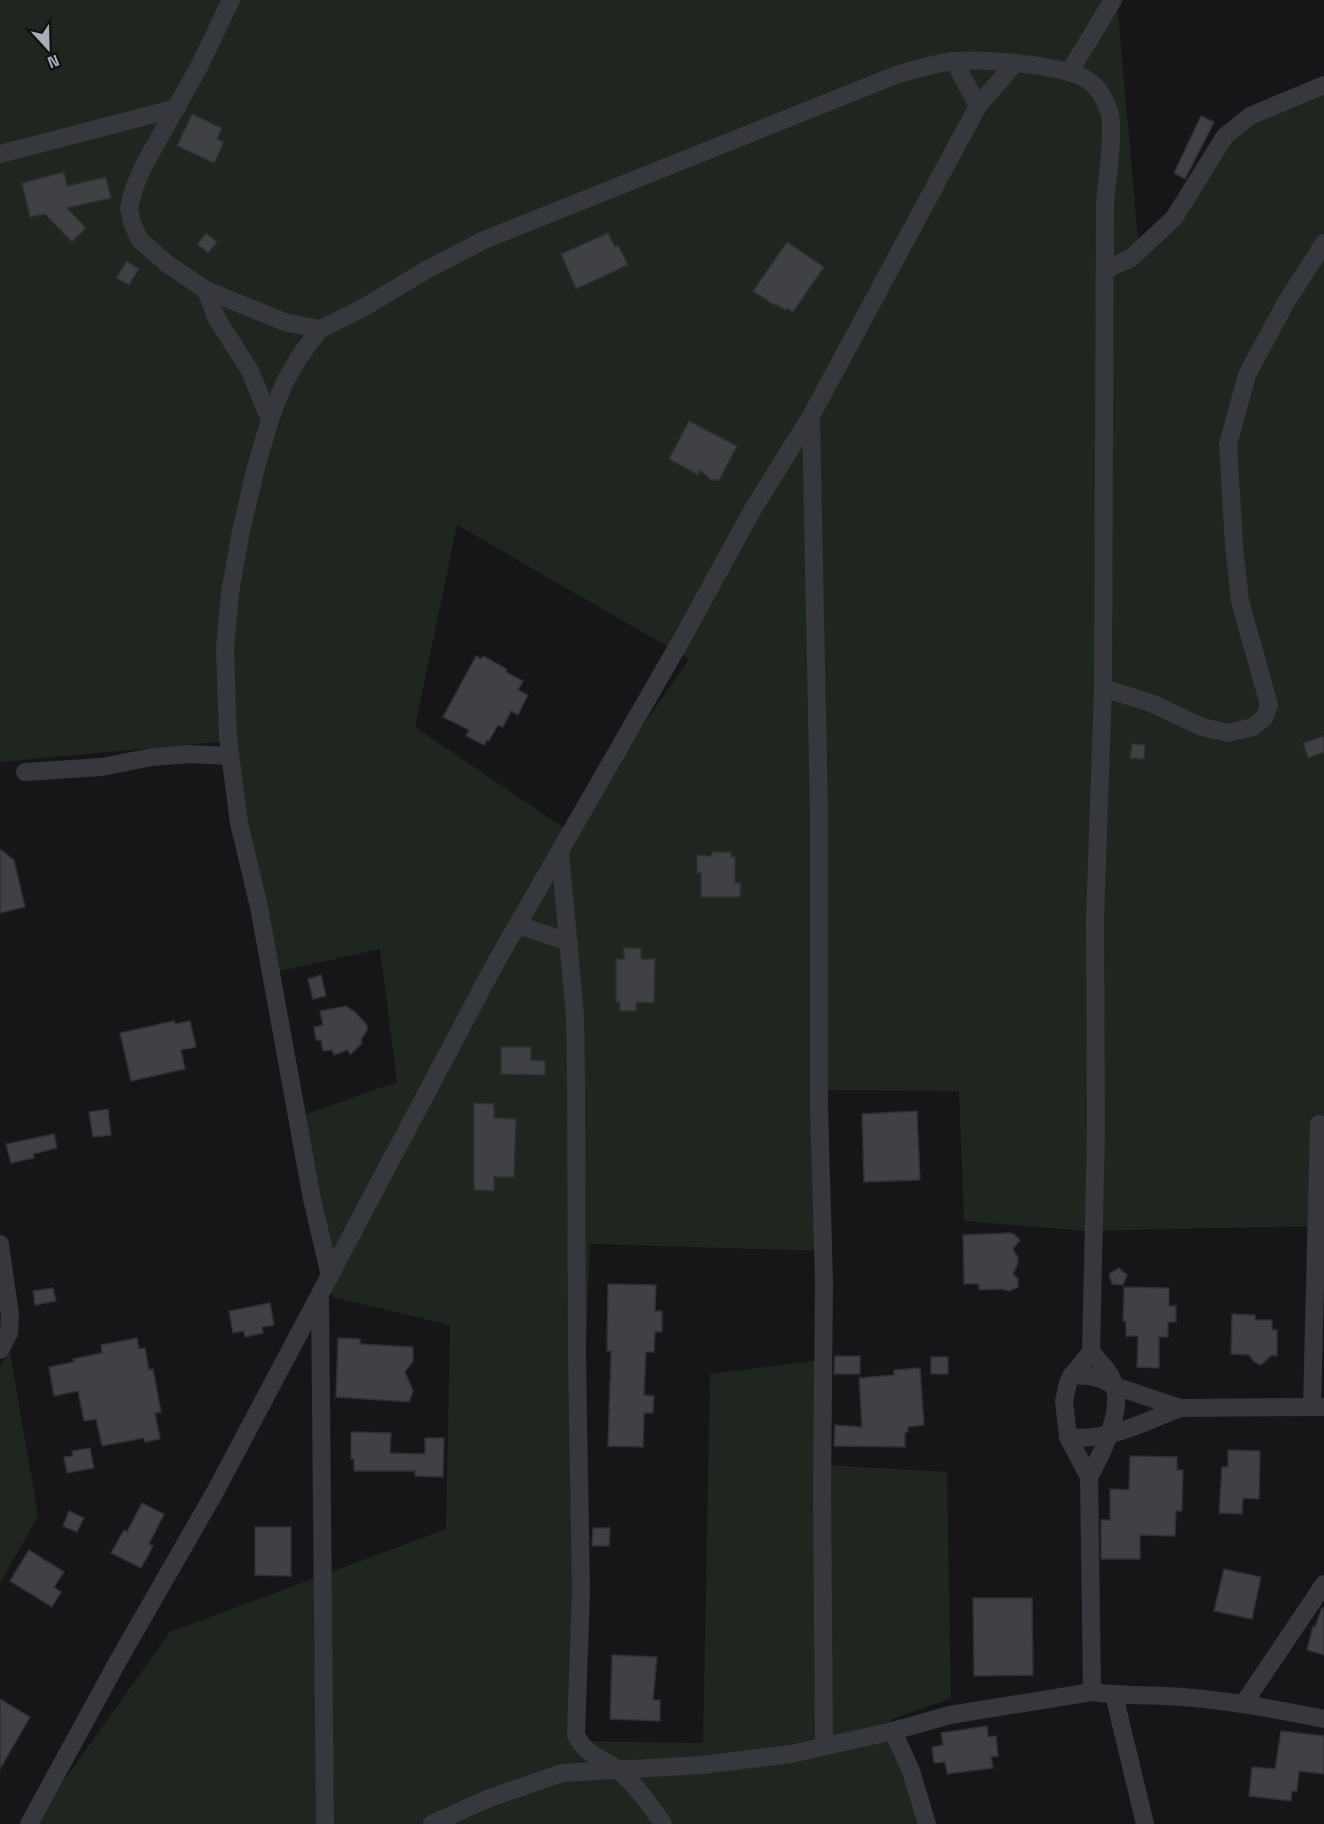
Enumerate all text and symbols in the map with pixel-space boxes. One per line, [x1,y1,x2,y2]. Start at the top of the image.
north arrow [18,18,78,78]
text: N [45,50,62,73]

